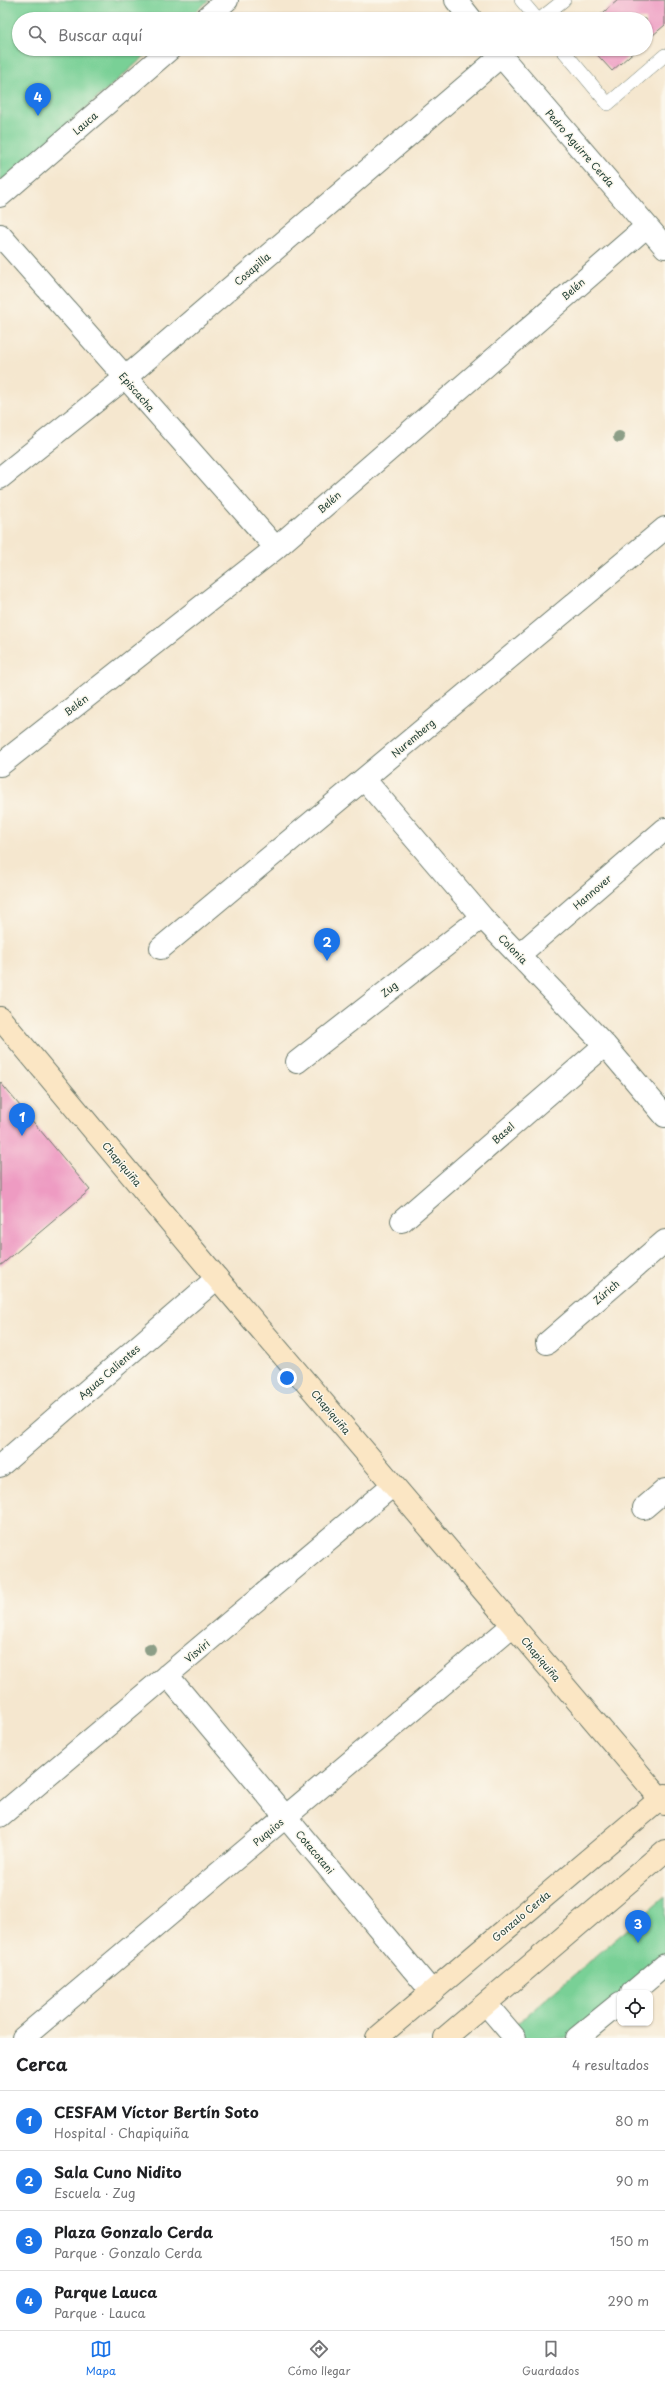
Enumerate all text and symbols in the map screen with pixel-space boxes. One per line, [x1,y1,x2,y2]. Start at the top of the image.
search box [12,12,653,56]
icon: search [26,23,48,45]
text: Buscar aquí [58,23,142,46]
pin: 4 [25,83,51,116]
street label: Pedro Aguirre Cerda [542,106,619,190]
street label: Lauca [69,107,101,138]
street label: Cosapilla [230,248,274,289]
street label: Belén [558,274,588,303]
street label: Episcacha [116,369,159,415]
street label: Belén [314,487,344,516]
street label: Belén [60,690,91,719]
street label: Nuremberg [388,715,438,760]
street label: Hannover [569,870,615,913]
pin: 2 [314,928,340,961]
street label: Colonia [495,930,532,968]
street label: Zug [377,977,401,1000]
pin: 1 [9,1103,35,1136]
street label: Basel [488,1118,518,1147]
street label: Chapiquiña [99,1138,146,1190]
street label: Zúrich [589,1276,622,1307]
street label: Aguas Calientes [75,1340,143,1403]
your location [277,1368,297,1388]
street label: Chapiquiña [308,1386,355,1438]
street label: Chapiquiña [518,1633,565,1685]
street label: Visviri [181,1636,213,1666]
street label: Puquios [249,1814,287,1849]
street label: Cotacotani [293,1827,338,1877]
street label: Gonzalo Cerda [488,1886,554,1944]
pin: 3 [625,1910,651,1943]
map controls [617,1990,653,2026]
button: locate [617,1990,653,2026]
text: Cerca [16,2051,67,2077]
text: 4 resultados [572,2055,649,2074]
text: CESFAM Víctor Bertín Soto [54,2100,259,2123]
text: 1 [26,2111,32,2130]
text: 80 m [615,2111,649,2130]
text: Hospital · Chapiquiña [54,2123,189,2142]
text: Sala Cuno Nidito [54,2160,182,2183]
text: 2 [24,2171,34,2190]
text: 90 m [616,2171,649,2190]
text: Escuela · Zug [54,2183,136,2202]
text: Plaza Gonzalo Cerda [54,2220,213,2243]
text: 3 [25,2231,33,2250]
text: 150 m [610,2231,649,2250]
text: Parque · Gonzalo Cerda [54,2243,202,2262]
text: Parque Lauca [54,2280,157,2303]
text: 4 [25,2291,33,2310]
text: 290 m [608,2291,649,2310]
text: Parque · Lauca [54,2303,146,2322]
tab: Mapa [86,2338,116,2379]
tab: Cómo llegar [288,2338,350,2379]
tab: Guardados [522,2338,579,2379]

